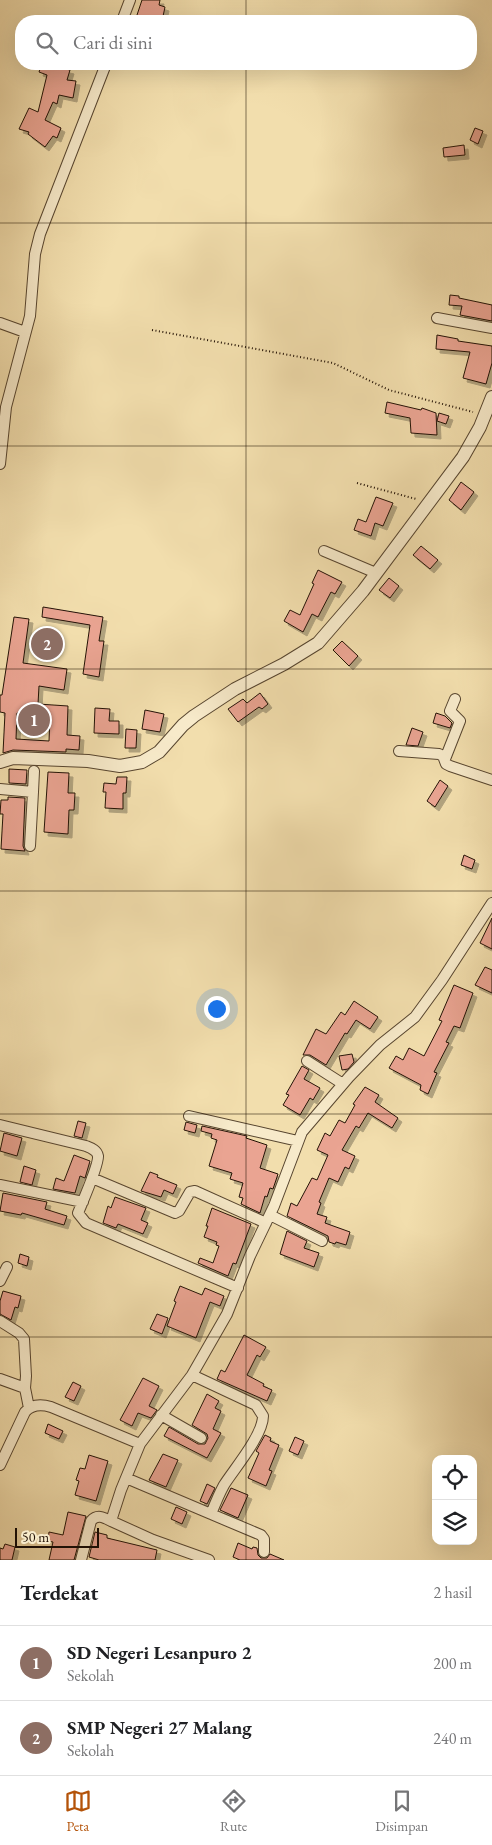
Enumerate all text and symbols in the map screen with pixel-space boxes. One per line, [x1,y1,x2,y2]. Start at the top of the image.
search box [15,15,477,70]
icon: search [33,29,61,57]
text: Cari di sini [73,30,152,55]
pin: 2 [31,625,63,663]
pin: 1 [18,701,50,739]
your location [204,996,230,1022]
map controls [432,1455,477,1545]
button: locate [432,1455,477,1500]
button: layers [432,1500,477,1545]
scale bar [15,1525,99,1548]
text: 50 m [22,1528,49,1546]
text: Terdekat [20,1579,98,1606]
text: 2 hasil [434,1582,472,1603]
text: SD Negeri Lesanpuro 2 [67,1640,251,1665]
text: 1 [32,1653,40,1674]
text: 200 m [433,1653,472,1674]
text: Sekolah [67,1665,114,1686]
text: SMP Negeri 27 Malang [67,1715,252,1740]
text: 2 [32,1728,40,1749]
text: 240 m [433,1728,472,1749]
text: Sekolah [67,1740,114,1761]
tab: Peta [64,1787,92,1835]
tab: Rute [220,1787,248,1835]
tab: Disimpan [375,1787,428,1835]

